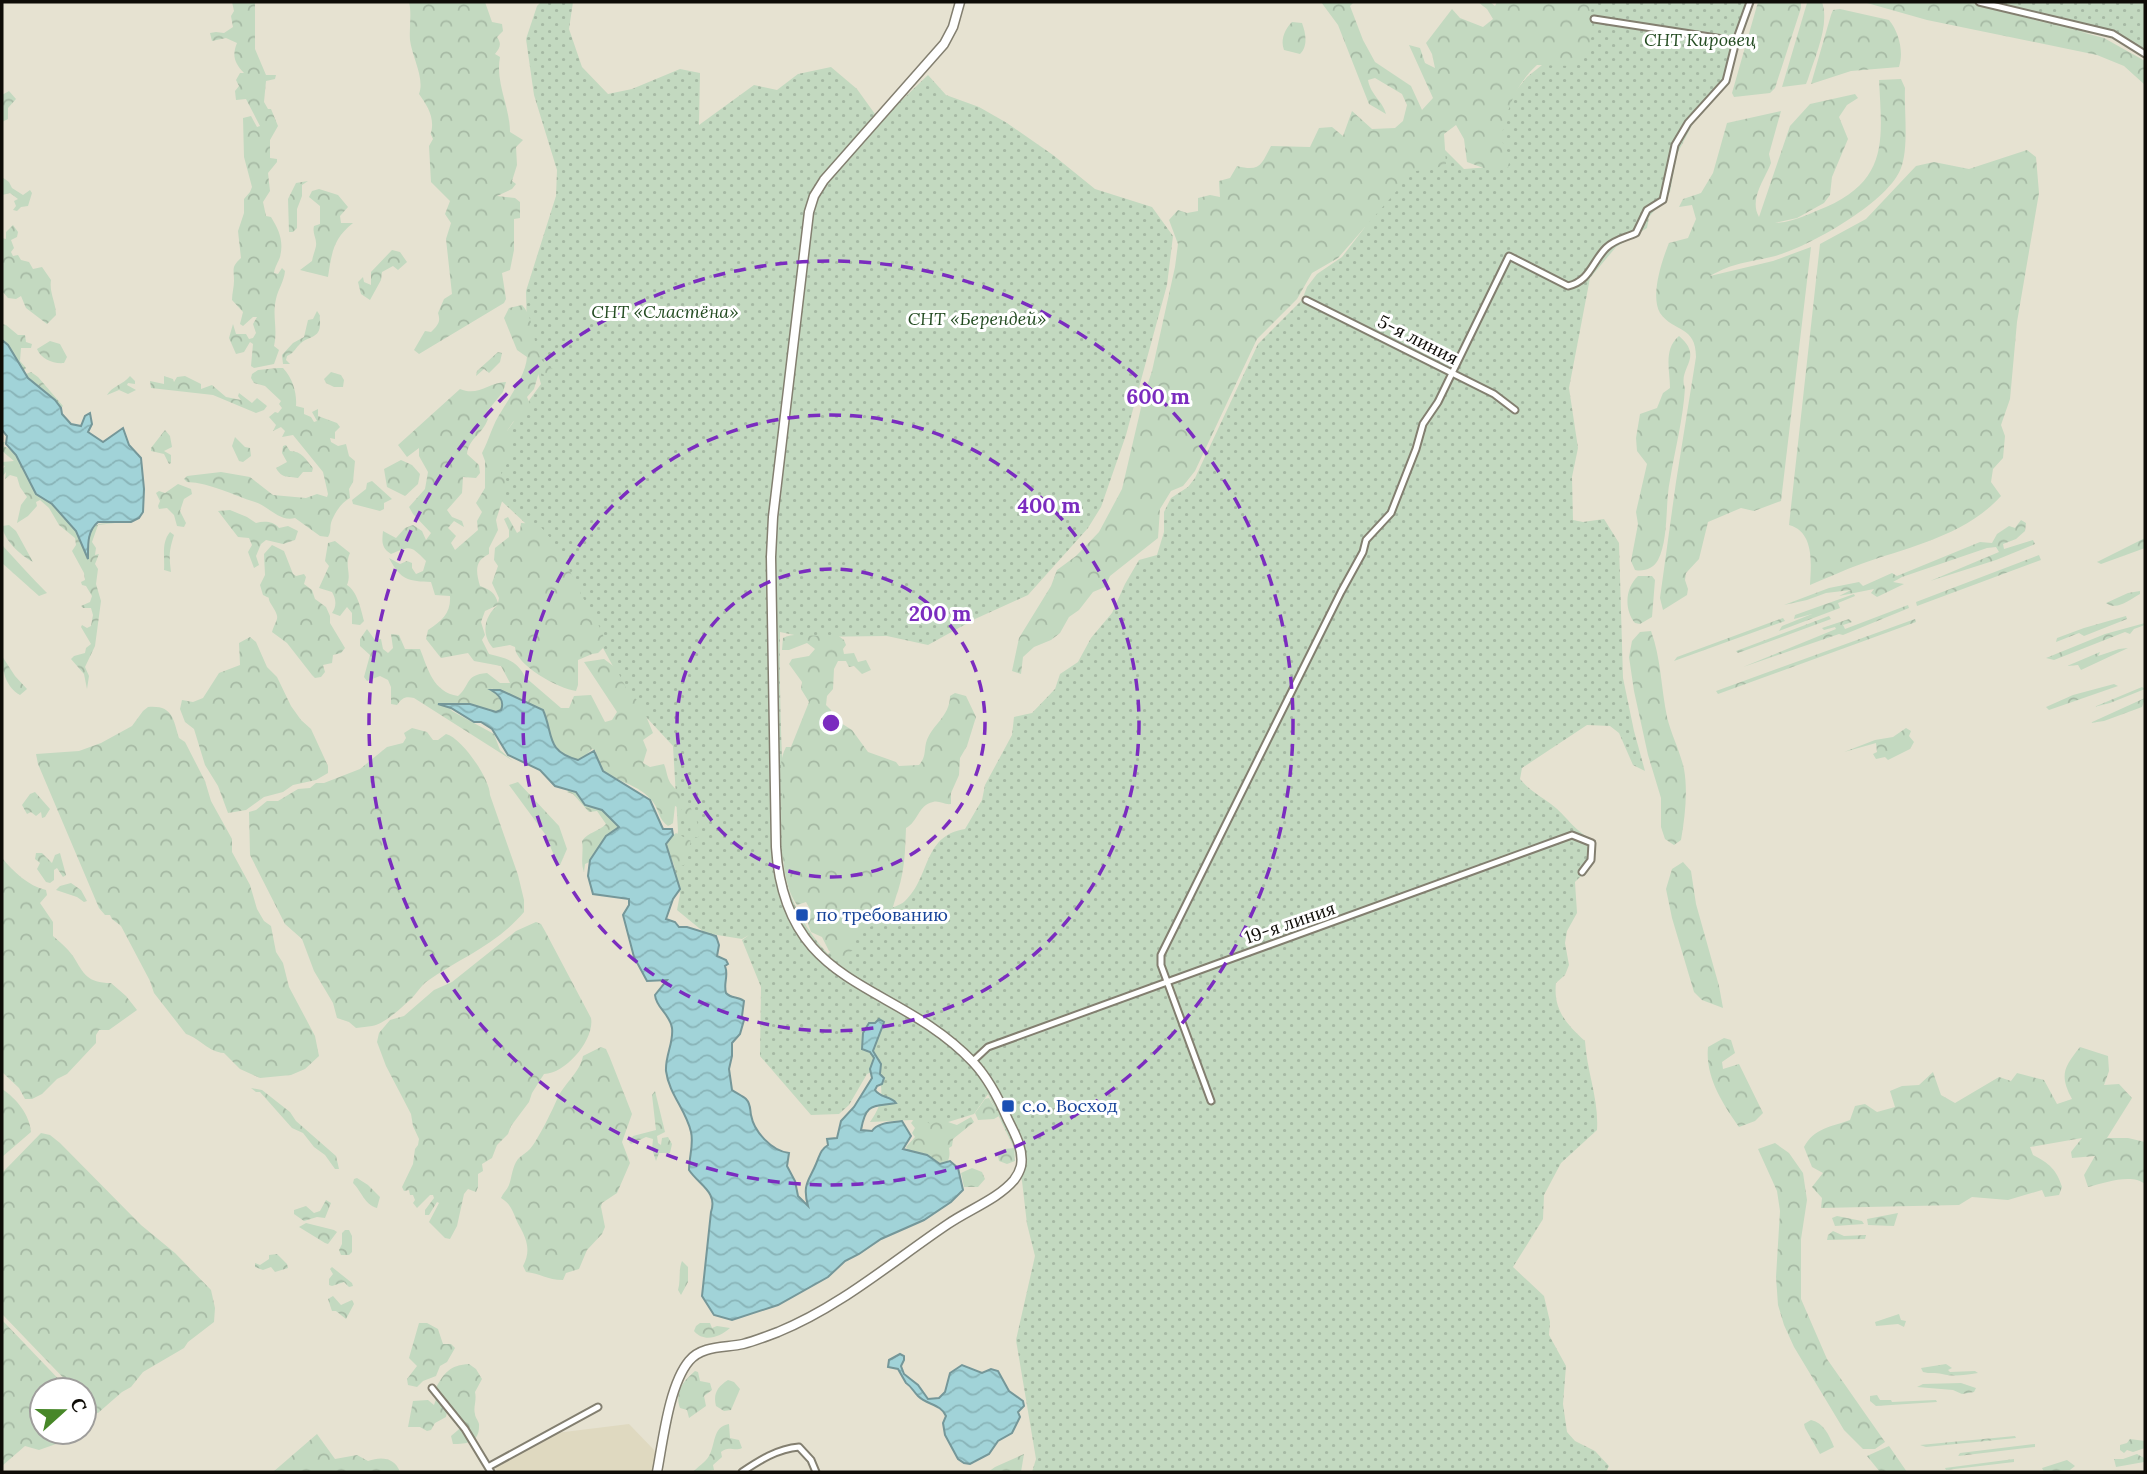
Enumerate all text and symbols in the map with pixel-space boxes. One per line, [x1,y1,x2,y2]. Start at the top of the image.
park label: СНТ Кировец [1644,28,1756,51]
park label: СНТ «Сластёна» [591,300,739,323]
park label: СНТ «Берендей» [908,307,1046,330]
street label: 5-я линия [1374,309,1462,370]
text: 600 m [1126,383,1190,410]
text: 400 m [1017,492,1081,519]
text: 200 m [909,600,971,627]
centre of rings [819,711,843,735]
street label: 19-я линия [1241,896,1338,949]
place label: по требованию [816,903,948,926]
marker: по требованию [794,907,810,923]
place label: с.о. Восход [1022,1094,1118,1117]
marker: с.о. Восход [1000,1098,1016,1114]
north arrow [28,1376,98,1446]
text: С [65,1395,92,1415]

